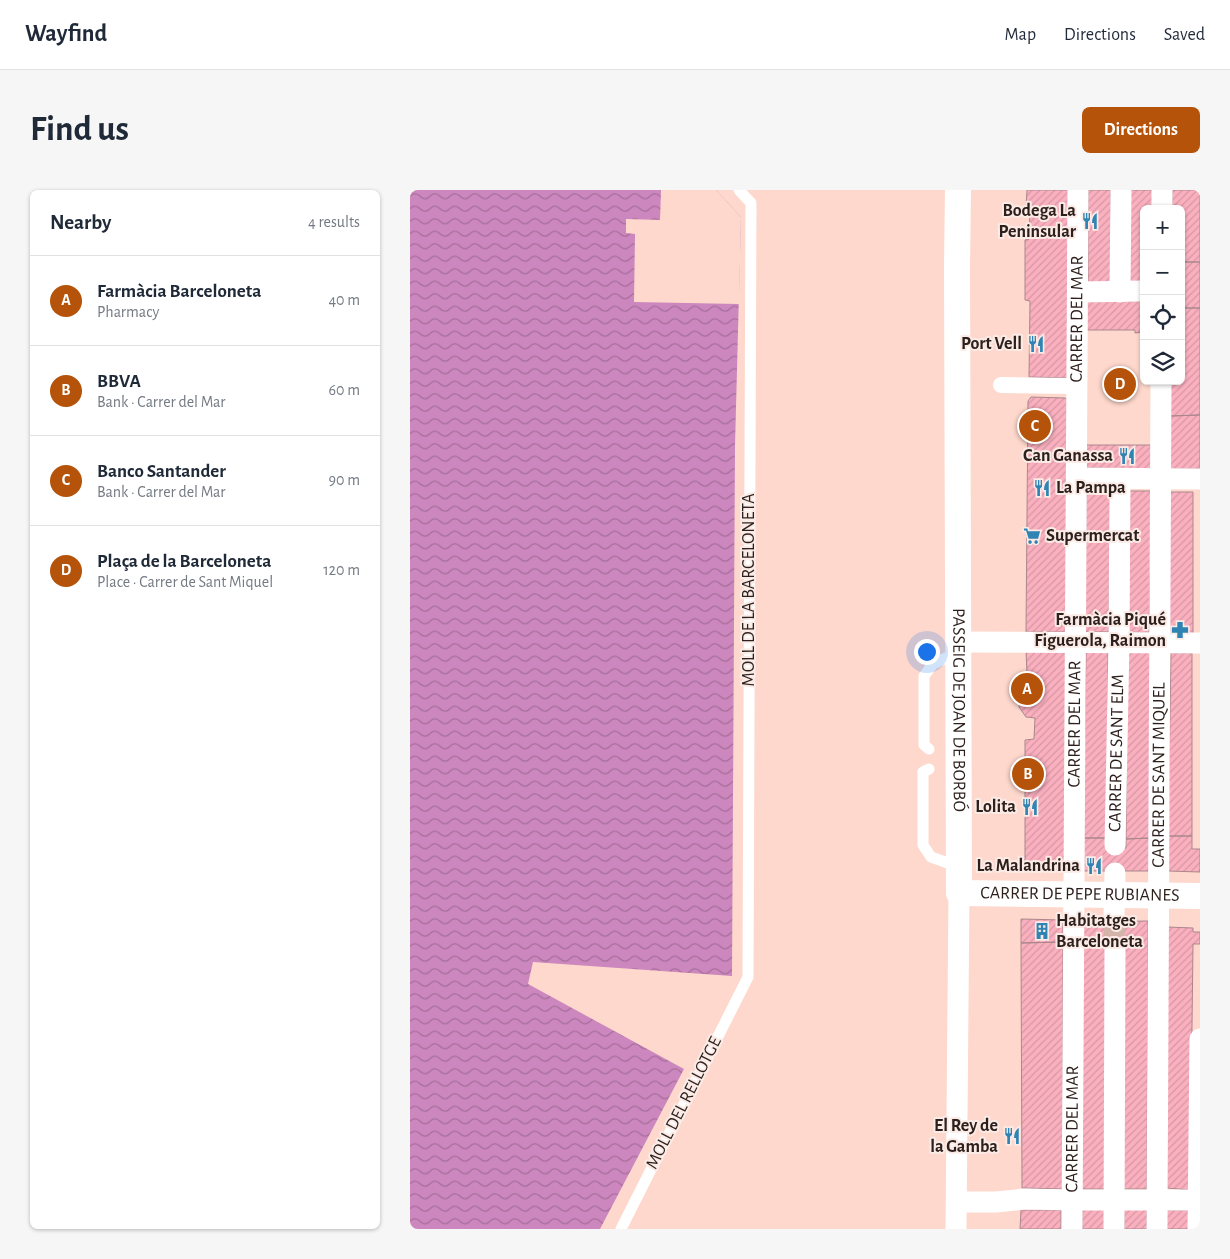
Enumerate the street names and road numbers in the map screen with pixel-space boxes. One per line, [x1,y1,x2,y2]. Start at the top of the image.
street label: CARRER DEL MAR [1068,256,1087,383]
street label: MOLL DE LA BARCELONETA [740,493,758,687]
street label: PASSEIG DE JOAN DE BORBÓ [949,608,971,812]
street label: CARRER DEL MAR [1066,661,1084,787]
street label: CARRER DE SANT ELM [1106,674,1127,832]
street label: CARRER DE SANT MIQUEL [1150,682,1169,868]
street label: CARRER DE PEPE RUBIANES [980,884,1180,905]
street label: MOLL DEL RELLOTGE [643,1034,725,1172]
street label: CARRER DEL MAR [1063,1066,1082,1192]

